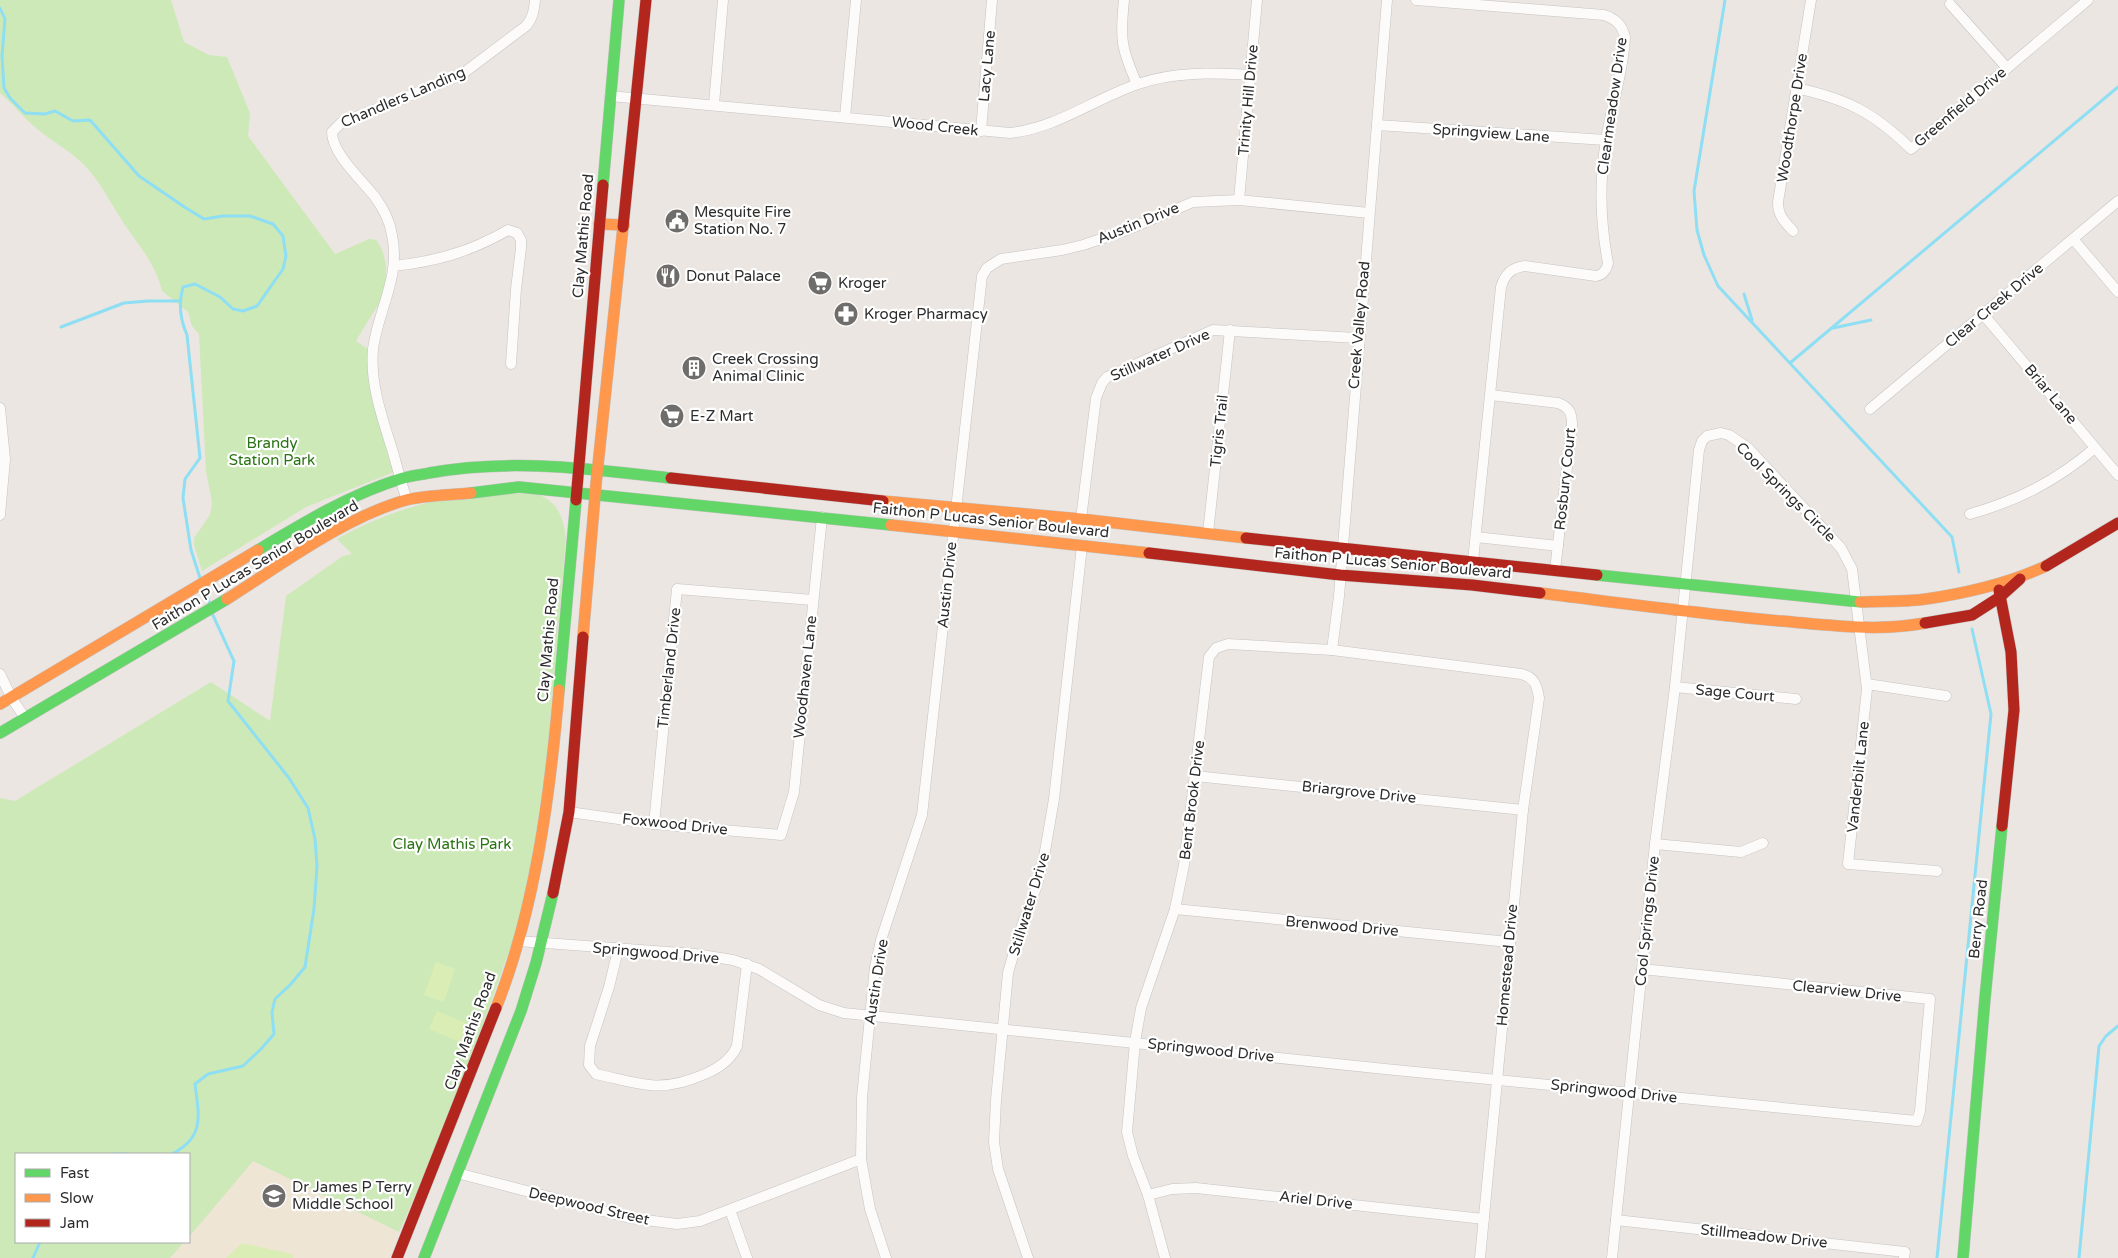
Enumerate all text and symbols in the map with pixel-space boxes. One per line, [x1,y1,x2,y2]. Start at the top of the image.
street label: Lacy Lane [975,29,999,103]
street label: Clearmeadow Drive [1593,36,1631,176]
street label: Trinity Hill Drive [1234,44,1262,156]
street label: Woodthorpe Drive [1773,52,1811,184]
street label: Chandlers Landing [338,63,468,131]
street label: Greenfield Drive [1910,63,2010,151]
street label: Wood Creek [891,112,979,140]
street label: Springview Lane [1432,120,1550,146]
street label: Clay Mathis Road [569,173,597,299]
street label: Austin Drive [1094,198,1182,248]
place label: Mesquite Fire Station No. 7 [694,203,791,238]
public building icon: Mesquite Fire Station No. 7 [664,208,690,234]
street label: Clear Creek Drive [1941,259,2047,351]
street label: Creek Valley Road [1344,260,1374,390]
restaurant icon: Donut Palace [655,263,681,289]
place label: Donut Palace [686,267,781,285]
supermarket icon: Kroger [807,270,833,296]
place label: Kroger [838,274,887,292]
pharmacy icon: Kroger Pharmacy [833,301,859,327]
place label: Kroger Pharmacy [864,305,988,323]
street label: Stillwater Drive [1108,325,1212,385]
place label: Creek Crossing Animal Clinic [712,350,819,385]
building icon: Creek Crossing Animal Clinic [681,355,707,381]
street label: Briar Lane [2021,360,2081,428]
street label: Tigris Trail [1206,394,1232,468]
supermarket icon: E-Z Mart [659,403,685,429]
place label: E-Z Mart [690,407,754,425]
street label: Rosbury Court [1551,426,1579,531]
park label: Brandy Station Park [229,434,315,469]
street label: Cool Springs Circle [1732,438,1840,546]
street label: Faithon P Lucas Senior Boulevard [148,496,362,634]
street label: Faithon P Lucas Senior Boulevard [872,499,1110,541]
street label: Austin Drive [934,541,960,629]
street label: Faithon P Lucas Senior Boulevard [1274,544,1512,582]
street label: Clay Mathis Road [534,577,562,703]
street label: Timberland Drive [654,606,684,730]
street label: Woodhaven Lane [790,615,820,739]
street label: Sage Court [1695,681,1776,705]
street label: Vanderbilt Lane [1843,720,1873,834]
street label: Bent Brook Drive [1176,739,1208,861]
street label: Briargrove Drive [1301,777,1417,807]
street label: Foxwood Drive [621,810,729,838]
park label: Clay Mathis Park [393,835,511,853]
street label: Stillwater Drive [1005,850,1053,958]
street label: Cool Springs Drive [1631,855,1663,987]
street label: Berry Road [1965,878,1991,960]
street label: Homestead Drive [1493,903,1521,1027]
street label: Brenwood Drive [1285,912,1399,940]
street label: Springwood Drive [592,938,720,968]
street label: Austin Drive [860,938,892,1026]
street label: Clay Mathis Road [440,969,500,1093]
street label: Clearview Drive [1792,976,1902,1006]
street label: Springwood Drive [1147,1034,1275,1066]
street label: Springwood Drive [1550,1075,1678,1107]
legend [15,1153,190,1243]
text: Fast [60,1164,90,1182]
place label: Dr James P Terry Middle School [292,1178,412,1213]
school or university icon: Dr James P Terry Middle School [261,1183,287,1209]
street label: Deepwood Street [527,1183,651,1229]
street label: Ariel Drive [1278,1187,1354,1213]
text: Slow [60,1189,94,1207]
text: Jam [60,1214,89,1232]
street label: Stillmeadow Drive [1700,1220,1828,1252]

